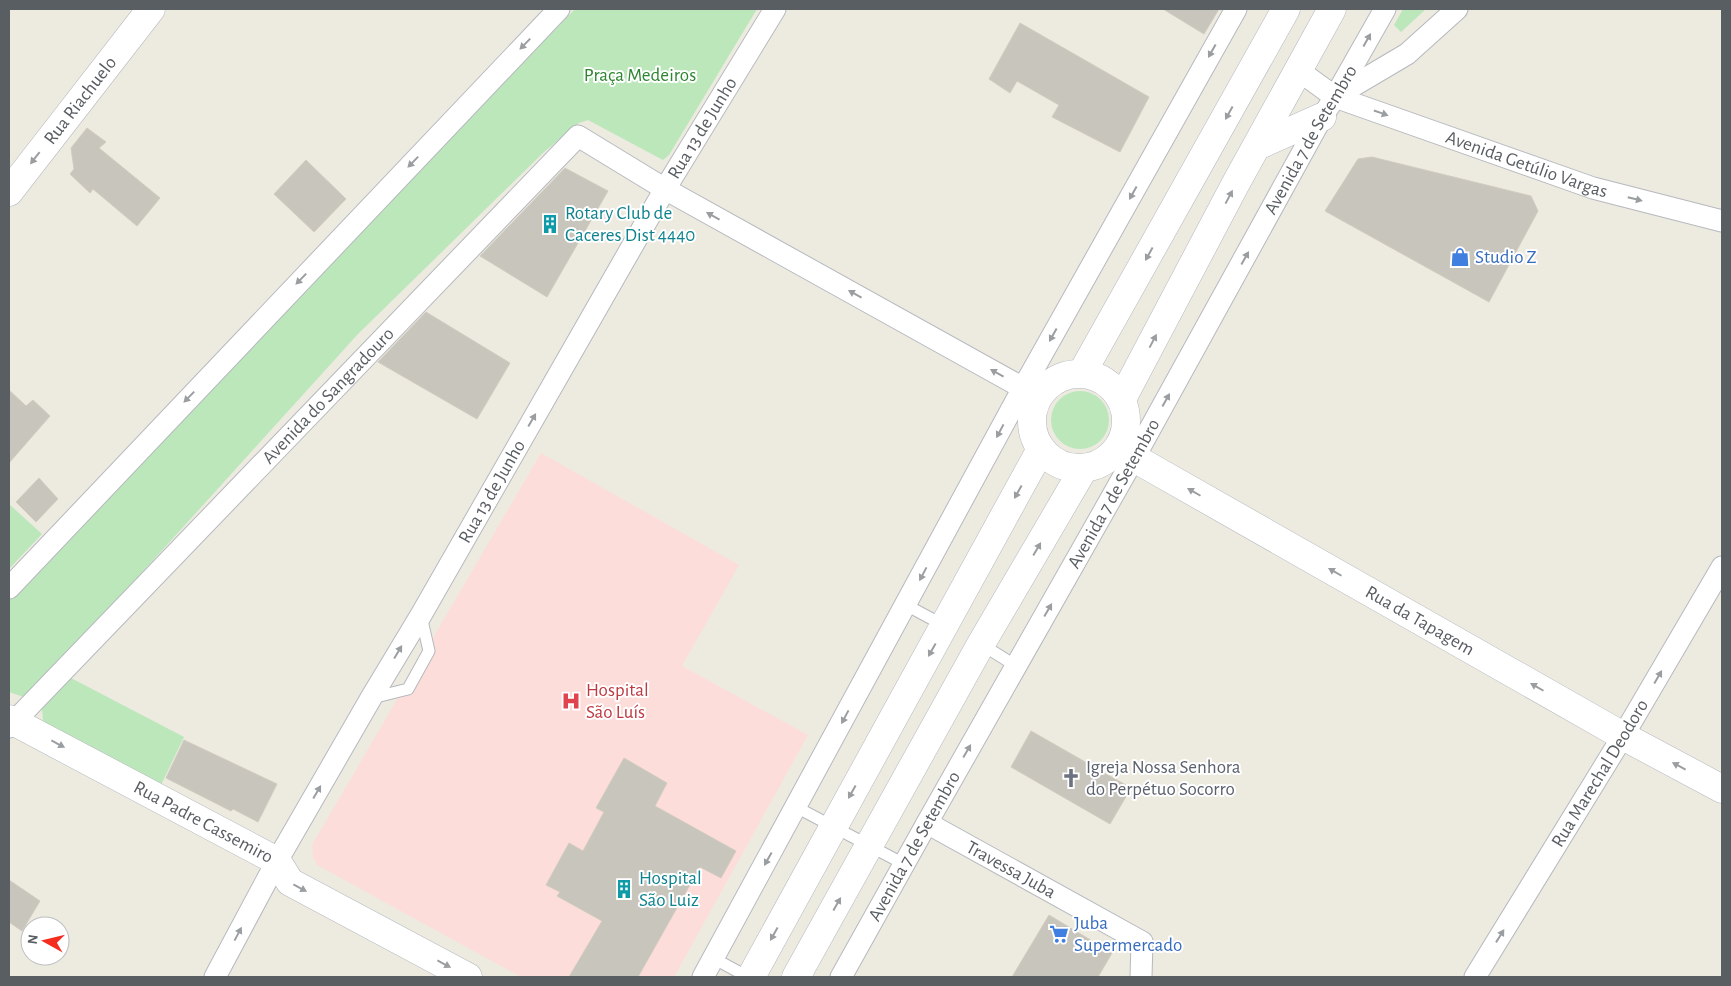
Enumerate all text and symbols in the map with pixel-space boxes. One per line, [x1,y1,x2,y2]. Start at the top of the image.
one-way arrow [1363,33,1371,47]
one-way arrow [519,38,531,50]
one-way arrow [1208,44,1216,59]
street label: Rua Riachuelo [40,53,120,148]
street label: Avenida 7 de Setembro [1261,62,1361,218]
park label: Praça Medeiros [584,66,696,85]
street label: Rua 13 de Junho [664,74,740,182]
one-way arrow [1225,105,1233,120]
one-way arrow [1374,109,1389,117]
street label: Avenida Getúlio Vargas [1443,127,1610,201]
one-way arrow [30,151,40,165]
one-way arrow [407,155,419,167]
one-way arrow [1128,186,1137,200]
one-way arrow [1225,190,1233,205]
one-way arrow [1627,195,1642,203]
place label: Rotary Club de Caceres Dist 4440 [565,204,695,245]
one-way arrow [706,211,719,220]
building icon: Rotary Club de Caceres Dist 4440 [539,213,561,235]
shop icon: Studio Z [1449,246,1471,268]
one-way arrow [1145,247,1153,262]
place label: Studio Z [1475,248,1537,267]
one-way arrow [1240,251,1249,265]
one-way arrow [295,273,307,285]
one-way arrow [848,290,861,299]
street label: Avenida do Sangradouro [258,324,398,467]
one-way arrow [1049,327,1057,342]
one-way arrow [1149,333,1157,348]
one-way arrow [989,369,1004,377]
one-way arrow [183,391,195,403]
one-way arrow [1162,393,1170,408]
one-way arrow [528,413,537,427]
street label: Avenida 7 de Setembro [1064,416,1163,572]
one-way arrow [996,424,1004,438]
street label: Rua 13 de Junho [455,437,529,546]
one-way arrow [1014,485,1022,500]
one-way arrow [1186,488,1201,496]
one-way arrow [1032,542,1041,555]
one-way arrow [919,566,927,581]
one-way arrow [1328,568,1342,577]
street label: Rua da Tapagem [1362,582,1478,659]
one-way arrow [1044,603,1052,617]
one-way arrow [927,644,936,657]
one-way arrow [394,645,403,658]
one-way arrow [1653,671,1662,684]
place label: Hospital São Luís [586,681,649,722]
one-way arrow [1530,683,1544,692]
hospital icon: Hospital São Luís [560,690,582,712]
street label: Rua Marechal Deodoro [1548,696,1652,850]
one-way arrow [841,710,850,723]
one-way arrow [50,740,65,748]
one-way arrow [963,745,972,758]
place label: Igreja Nossa Senhora do Perpétuo Socorro [1086,758,1241,799]
one-way arrow [1672,762,1686,770]
church icon: Igreja Nossa Senhora do Perpétuo Socorro [1060,767,1082,789]
street label: Avenida 7 de Setembro [865,768,964,924]
street label: Rua Padre Cassemiro [131,777,276,867]
one-way arrow [312,785,321,799]
one-way arrow [848,785,857,799]
street label: Travessa Juba [963,837,1059,902]
one-way arrow [764,852,772,867]
place label: Hospital São Luiz [639,869,702,910]
building icon: Hospital São Luiz [613,878,635,900]
one-way arrow [294,883,307,892]
one-way arrow [832,897,841,911]
place label: Juba Supermercado [1074,914,1182,955]
north arrow [20,916,70,966]
supermarket icon: Juba Supermercado [1048,923,1070,945]
one-way arrow [234,927,242,942]
one-way arrow [770,927,778,942]
one-way arrow [1496,929,1505,942]
text: N [26,934,41,945]
one-way arrow [436,960,451,968]

